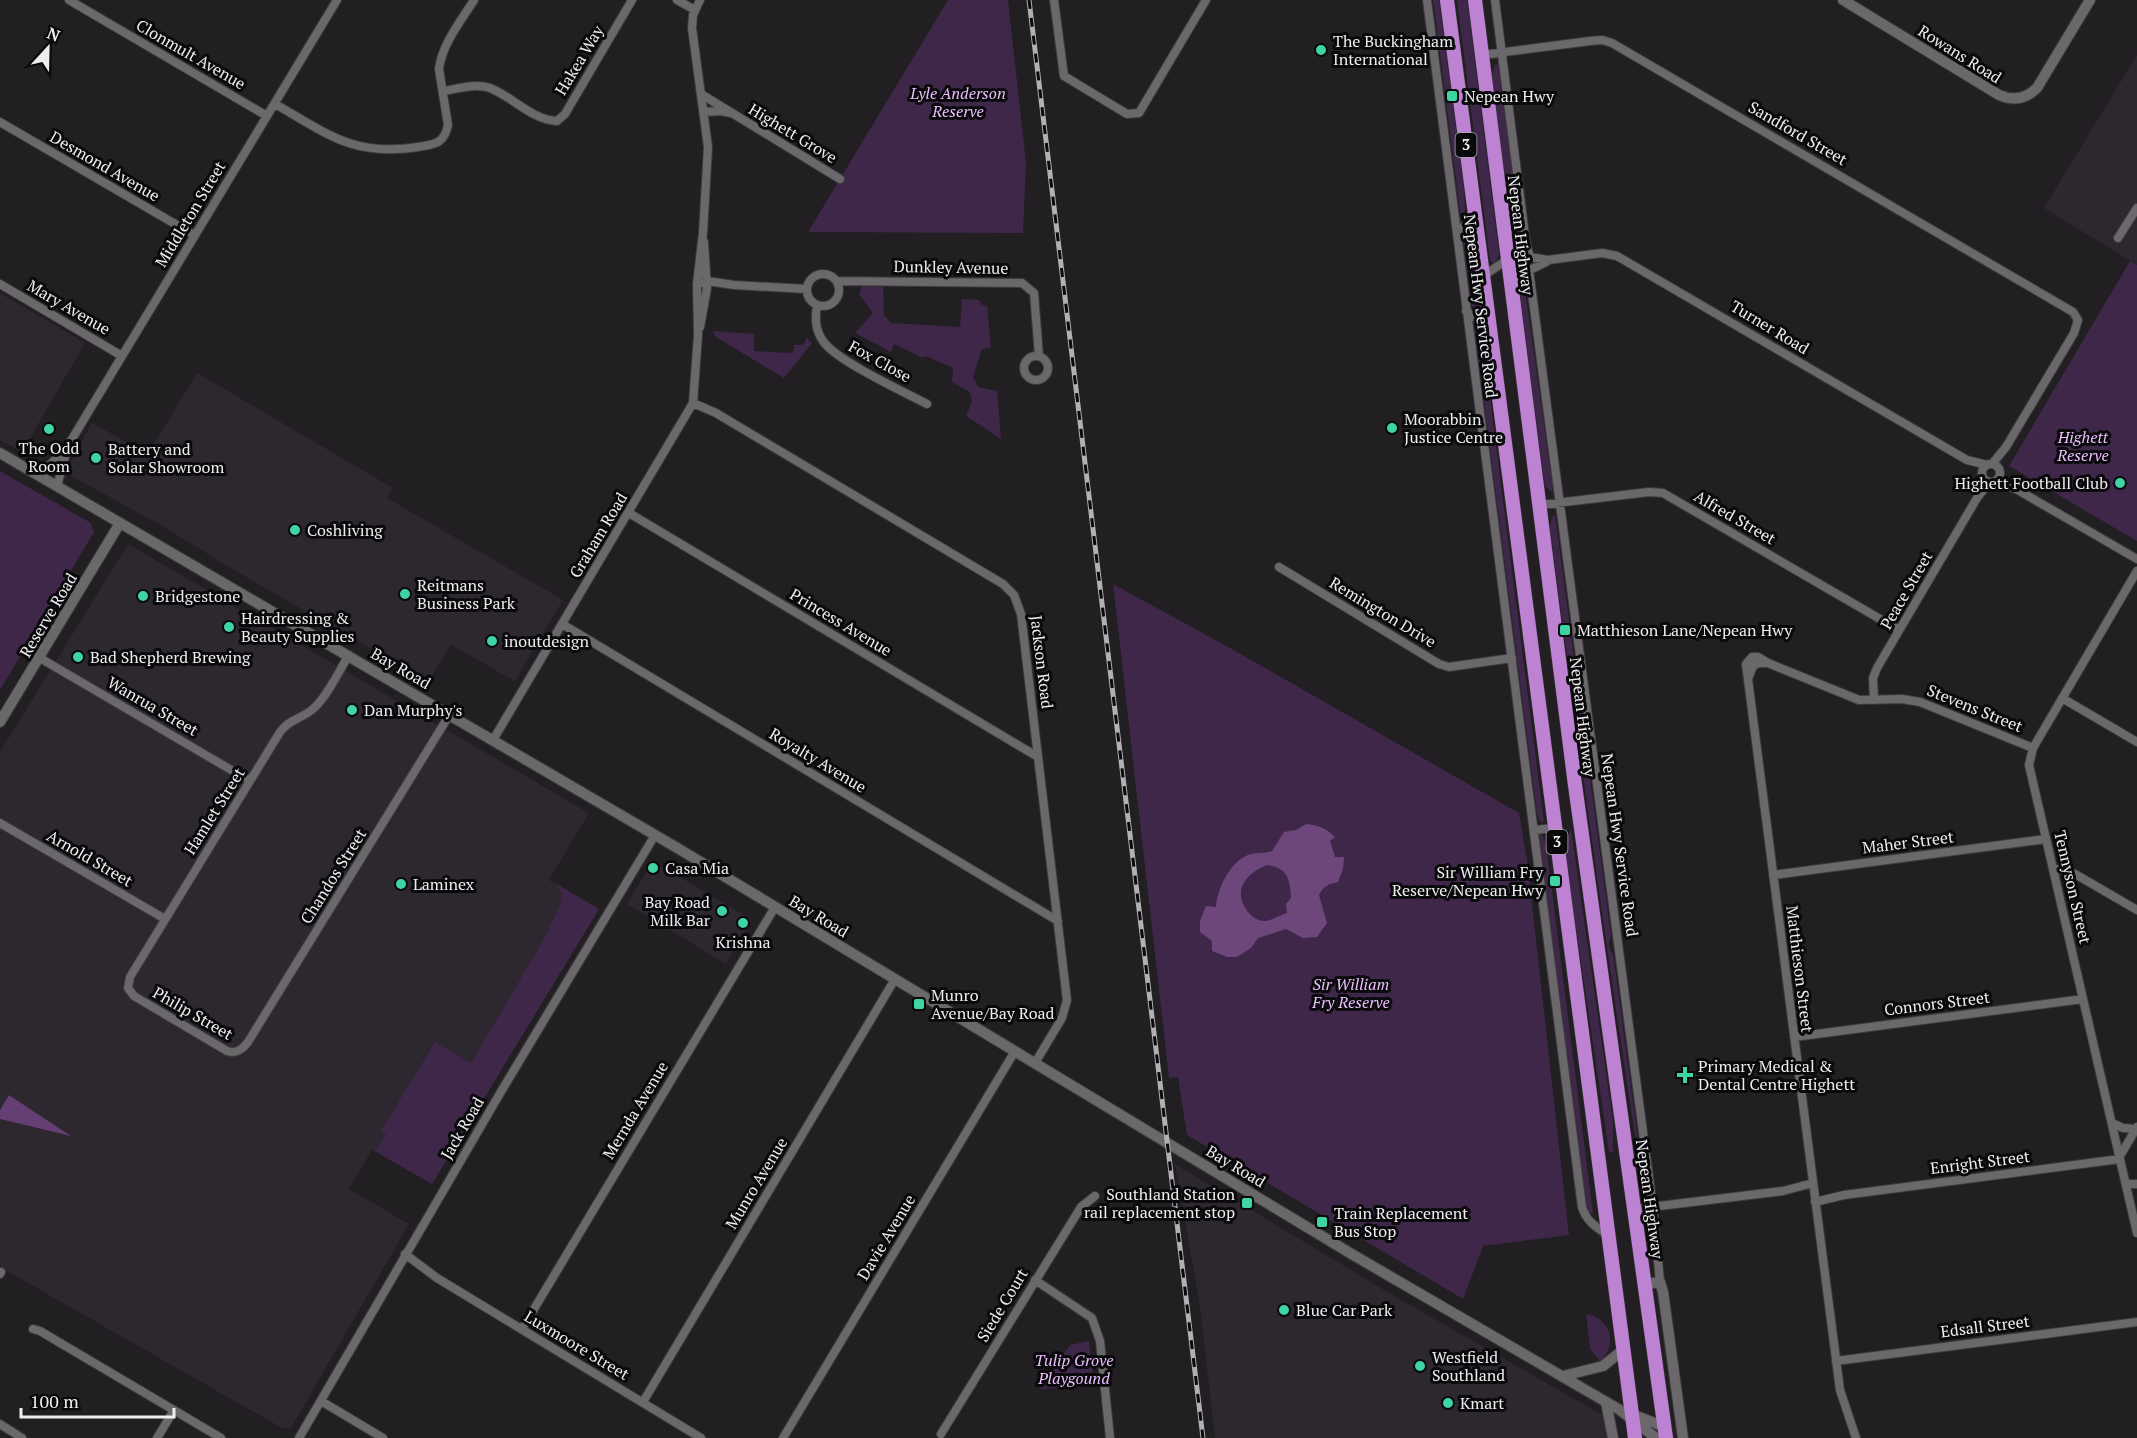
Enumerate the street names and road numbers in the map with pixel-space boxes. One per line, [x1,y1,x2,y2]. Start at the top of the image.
street label: Clonmult Avenue [132,14,250,94]
street label: Hakea Way [550,20,609,99]
street label: Rowans Road [1914,20,2006,88]
street label: Sandford Street [1745,96,1851,170]
street label: Highett Grove [745,98,841,168]
street label: Desmond Avenue [46,126,164,206]
road number: 3 [1456,133,1476,157]
street label: Middleton Street [150,157,230,271]
street label: Nepean Highway [1503,174,1539,297]
street label: Nepean Hwy Service Road [1459,213,1503,399]
street label: Dunkley Avenue [893,255,1009,279]
street label: Mary Avenue [23,274,115,340]
street label: Turner Road [1727,295,1813,359]
street label: Fox Close [845,335,915,387]
street label: Alfred Street [1690,485,1780,549]
street label: Graham Road [564,488,632,582]
street label: Peace Street [1875,547,1937,633]
street label: Reserve Road [14,569,82,661]
street label: Remington Drive [1326,571,1440,653]
street label: Princess Avenue [786,583,896,661]
street label: Jackson Road [1025,614,1059,710]
street label: Bay Road [367,642,435,694]
street label: Nepean Highway [1565,656,1601,779]
street label: Wanrua Street [104,671,202,741]
street label: Stevens Street [1924,679,2026,737]
street label: Royalty Avenue [765,722,871,798]
street label: Nepean Hwy Service Road [1596,752,1644,938]
street label: Hamlet Street [178,763,250,859]
street label: Chandos Street [295,824,371,928]
street label: Arnold Street [43,825,137,891]
street label: Maher Street [1861,825,1955,859]
street label: Tennyson Street [2049,828,2097,946]
road number: 3 [1546,830,1568,854]
street label: Bay Road [785,890,853,942]
street label: Matthieson Street [1781,904,1819,1034]
street label: Philip Street [149,981,237,1045]
street label: Connors Street [1883,986,1991,1020]
street label: Mernda Avenue [597,1057,673,1163]
street label: Jack Road [435,1093,489,1163]
street label: Munro Avenue [720,1133,792,1233]
street label: Nepean Highway [1631,1138,1669,1261]
street label: Bay Road [1202,1140,1270,1192]
street label: Enright Street [1929,1145,2031,1179]
street label: Davie Avenue [852,1190,920,1284]
street label: Siede Court [971,1264,1033,1346]
street label: Luxmoore Street [521,1305,634,1385]
street label: Edsall Street [1939,1310,2031,1342]

